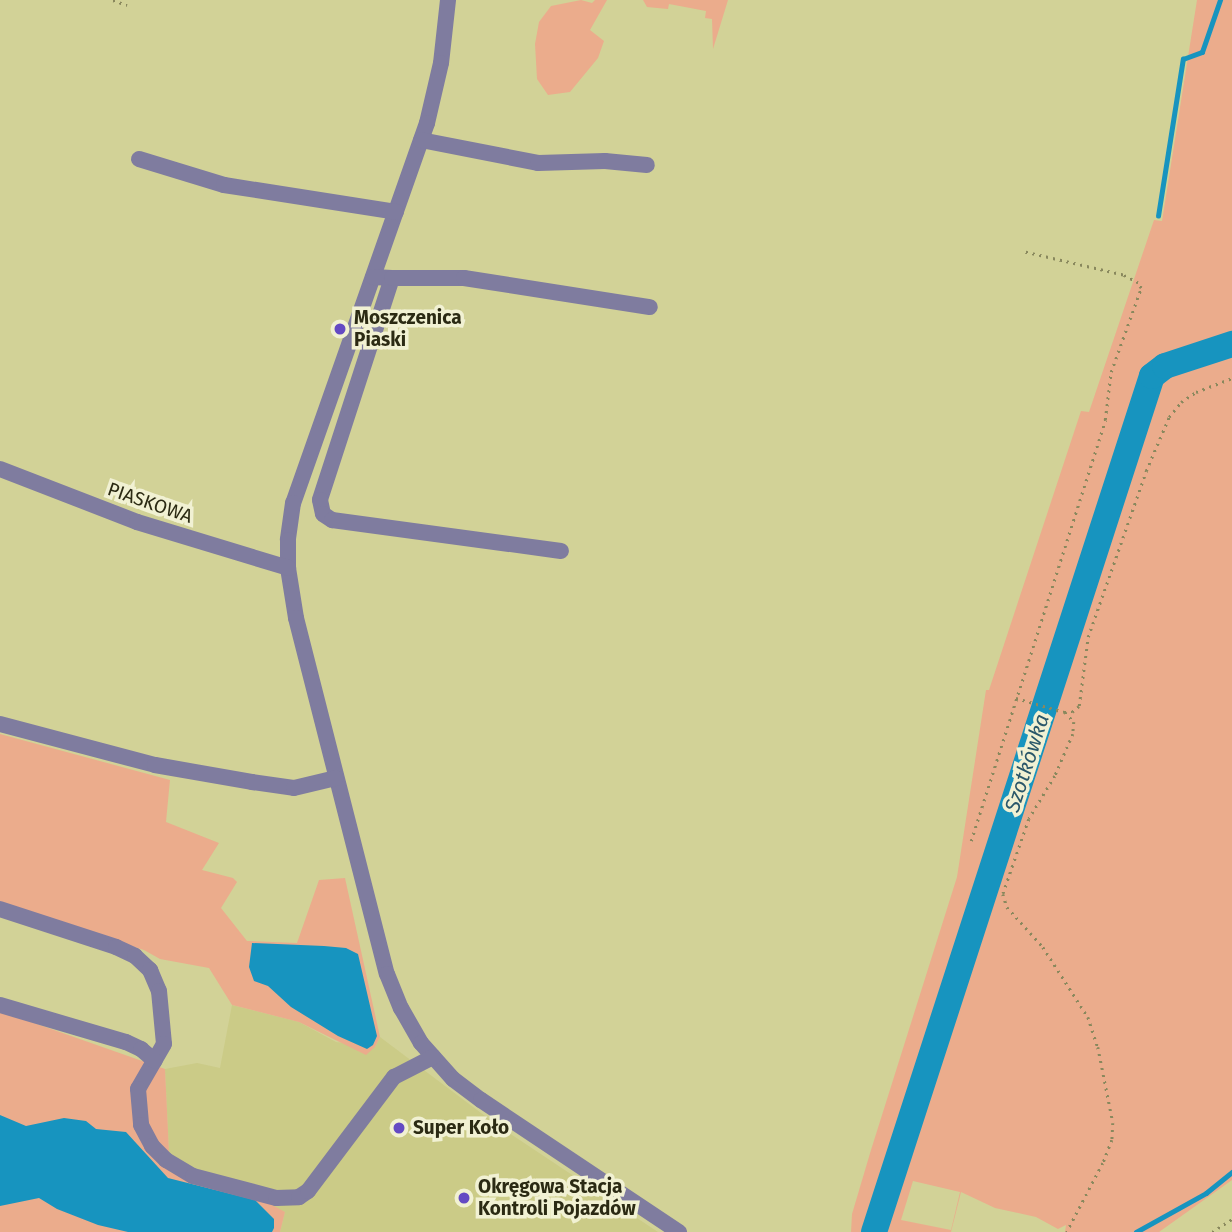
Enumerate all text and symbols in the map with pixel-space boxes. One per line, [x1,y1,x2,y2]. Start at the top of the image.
place label: Moszczenica Piaski [354,307,462,351]
marker: Moszczenica Piaski [332,321,348,337]
street label: PIASKOWA [104,478,196,528]
water label: Szotkówka [999,711,1055,815]
place label: Super Koło [413,1117,509,1139]
marker: Super Koło [391,1120,407,1136]
place label: Okręgowa Stacja Kontroli Pojazdów [478,1176,636,1220]
marker: Okręgowa Stacja Kontroli Pojazdów [456,1190,472,1206]

